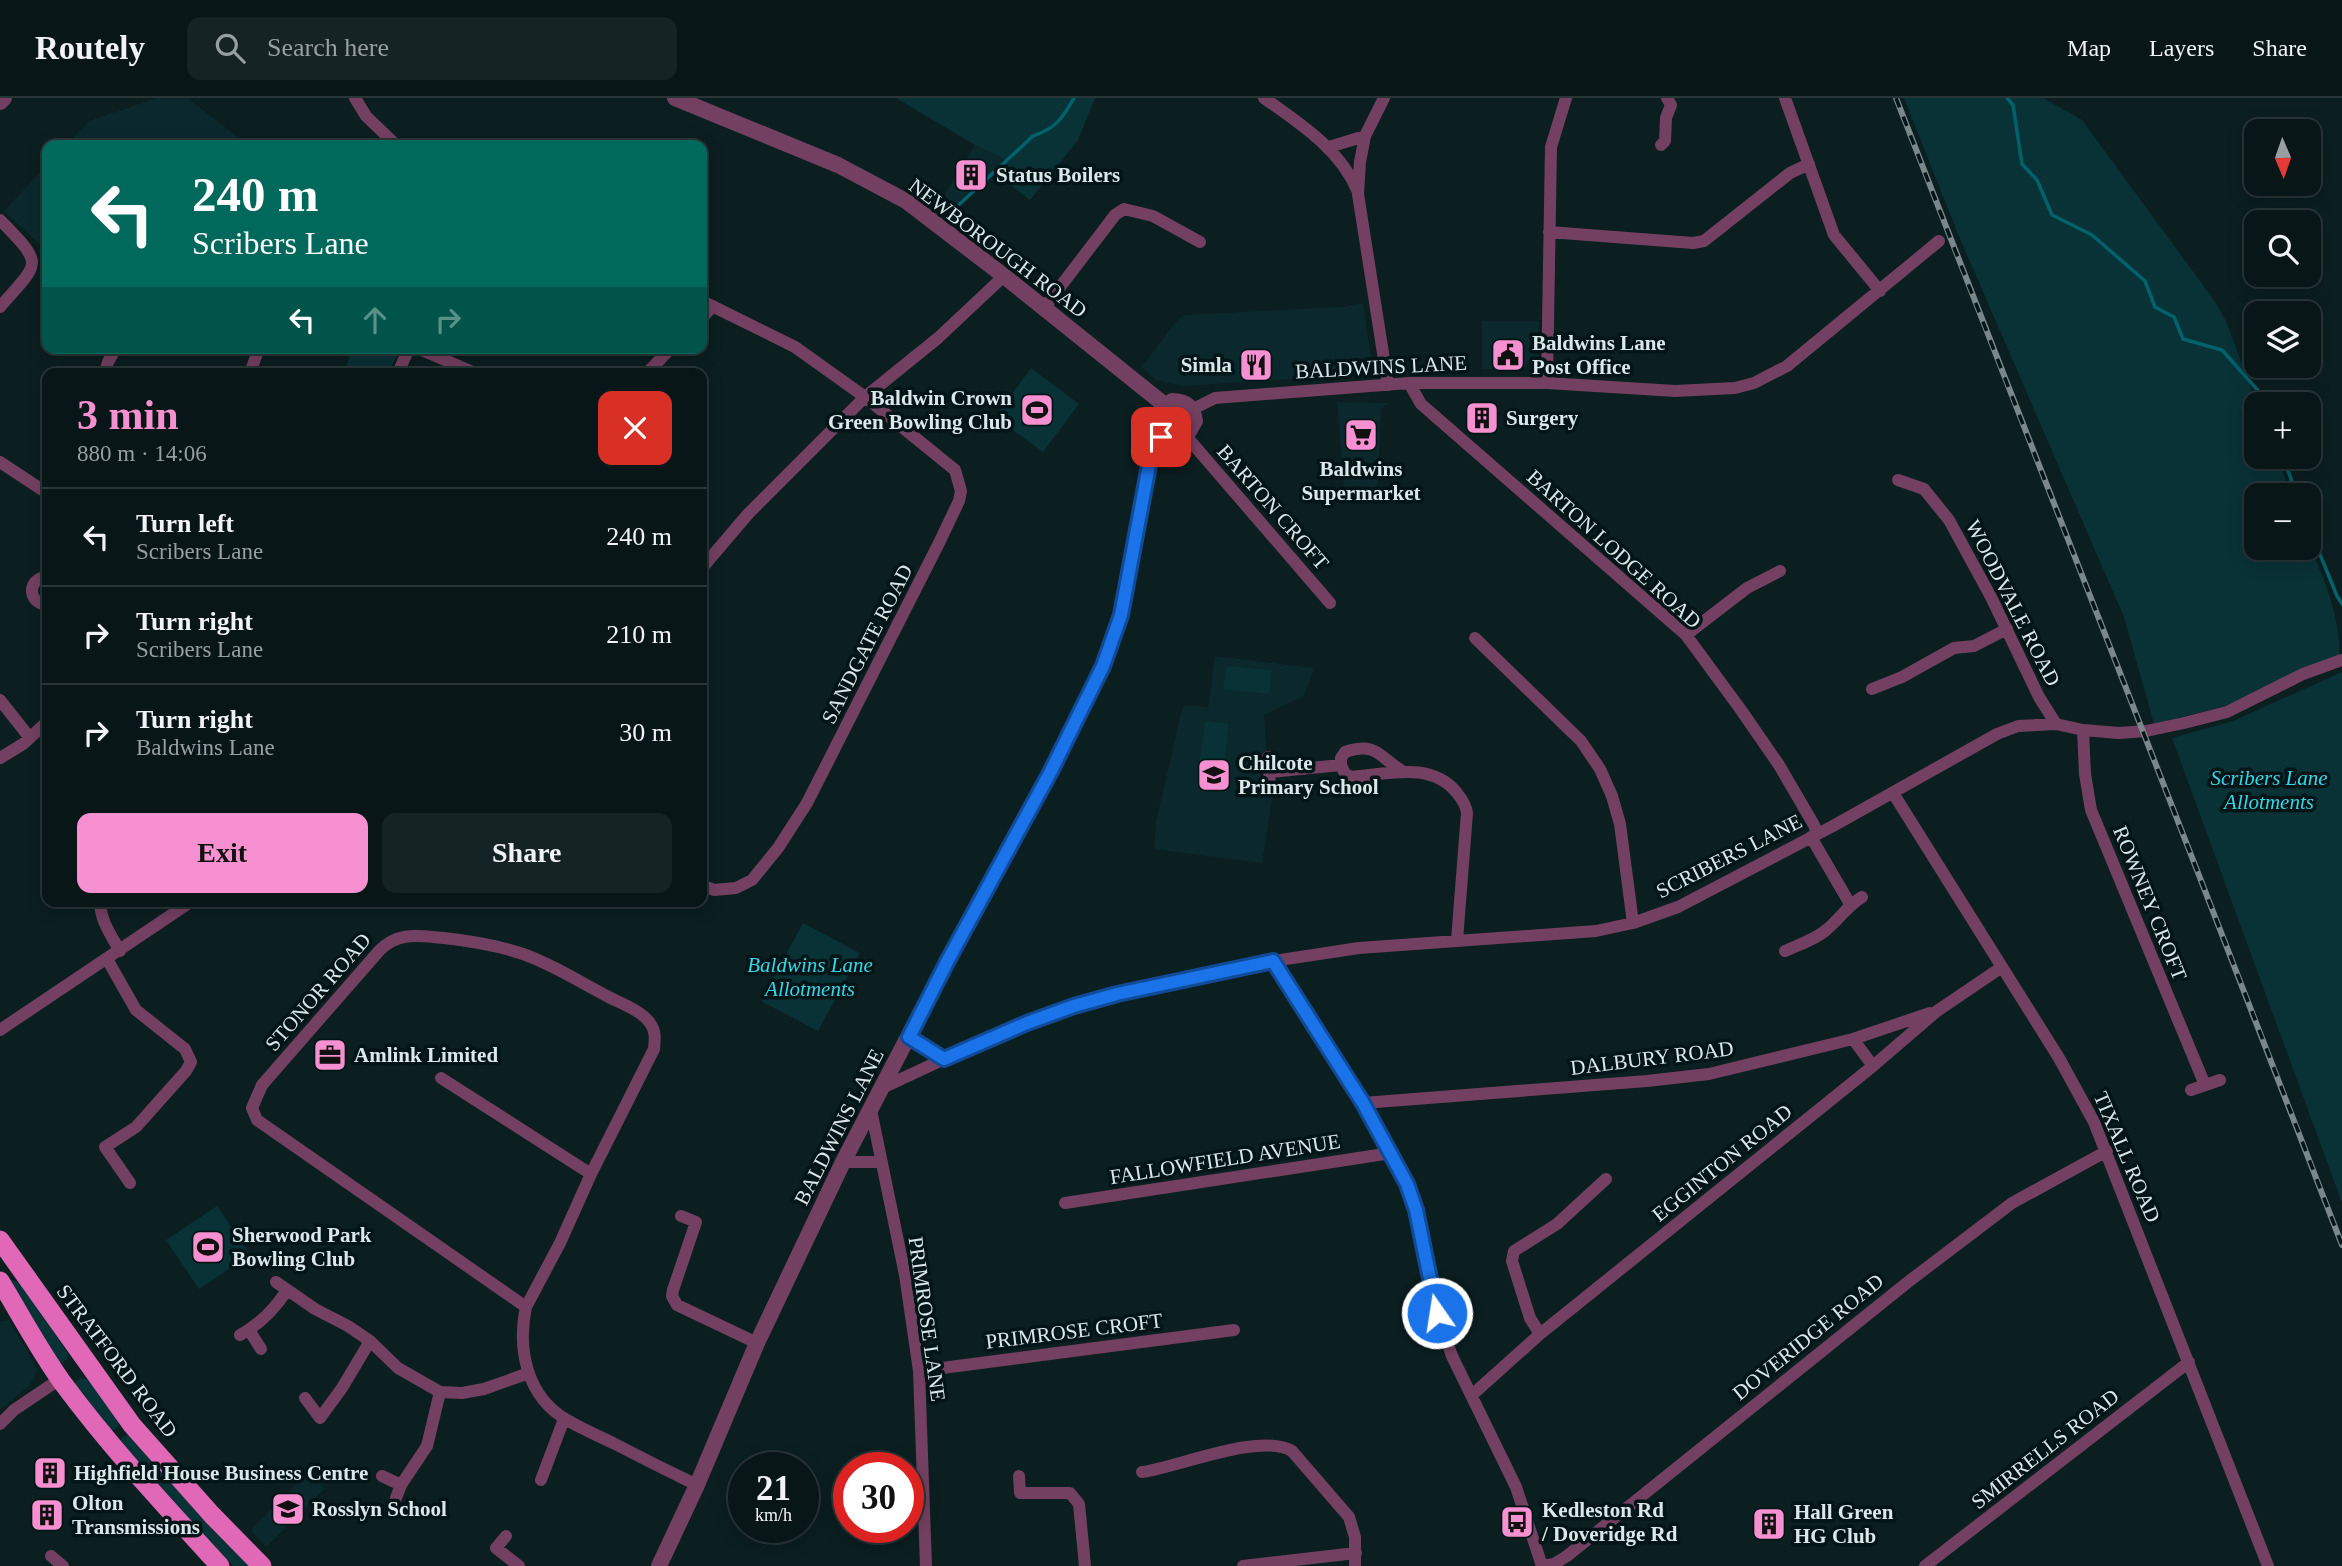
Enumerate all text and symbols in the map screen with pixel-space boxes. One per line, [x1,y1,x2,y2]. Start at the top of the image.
search box [187,17,677,80]
icon: search [211,29,249,67]
text: Routely [35,30,145,66]
text: Search here [267,33,389,62]
text: Map [2067,35,2111,61]
text: Layers [2149,35,2214,61]
text: Share [2252,35,2307,61]
north arrow [2244,119,2320,196]
map controls [2244,119,2321,560]
building icon: Status Boilers [952,156,990,194]
place label: Status Boilers [996,163,1120,187]
text: 240 m [192,167,319,222]
icon: left [77,168,168,259]
street label: NEWBOROUGH ROAD [904,173,1092,323]
button: search [2244,210,2321,287]
text: Scribers Lane [192,225,369,261]
icon: left [283,301,321,339]
icon: ahead [356,301,394,339]
icon: right [429,301,467,339]
button: layers [2244,301,2321,378]
place label: Baldwins Lane Post Office [1532,331,1666,379]
public building icon: Baldwins Lane Post Office [1489,336,1527,374]
restaurant icon: Simla [1237,346,1275,384]
street label: BALDWINS LANE [1294,351,1468,383]
place label: Simla [1181,353,1232,377]
place label: Baldwin Crown Green Bowling Club [828,386,1012,434]
button: close [598,391,672,465]
sports icon: Baldwin Crown Green Bowling Club [1018,391,1056,429]
text: 3 min [77,392,179,438]
button: + [2244,392,2321,469]
building icon: Surgery [1463,399,1501,437]
place label: Surgery [1506,406,1579,430]
pin [1131,407,1191,467]
supermarket icon: Baldwins Supermarket [1342,416,1380,454]
icon: arrive [1142,418,1180,456]
street label: BARTON CROFT [1212,440,1334,574]
text: 880 m · 14:06 [77,441,207,466]
place label: Baldwins Supermarket [1302,457,1421,505]
street label: BARTON LODGE ROAD [1522,465,1706,633]
button: − [2244,483,2321,560]
text: Turn left [136,509,234,538]
street label: WOODVALE ROAD [1961,516,2065,690]
icon: left [77,518,115,556]
text: 240 m [606,522,672,551]
text: Scribers Lane [136,539,263,564]
street label: SANDGATE ROAD [816,560,918,728]
text: Turn right [136,607,253,636]
icon: right [77,616,115,654]
text: 210 m [606,620,672,649]
text: Scribers Lane [136,637,263,662]
text: Turn right [136,705,253,734]
icon: right [77,714,115,752]
text: 30 m [619,718,672,747]
text: Baldwins Lane [136,735,275,760]
place label: Chilcote Primary School [1238,751,1379,799]
school or university icon: Chilcote Primary School [1195,756,1233,794]
park label: Scribers Lane Allotments [2210,766,2328,814]
street label: SCRIBERS LANE [1652,809,1806,903]
button: Exit [77,813,368,893]
button: Share [382,813,672,893]
street label: ROWNEY CROFT [2108,822,2192,984]
street label: STONOR ROAD [260,928,376,1056]
park label: Baldwins Lane Allotments [747,953,873,1001]
office icon: Amlink Limited [311,1036,349,1074]
street label: DALBURY ROAD [1569,1036,1735,1080]
place label: Amlink Limited [354,1043,498,1067]
street label: BALDWINS LANE [789,1045,889,1209]
street label: TIXALL ROAD [2089,1088,2165,1226]
street label: EGGINTON ROAD [1647,1099,1797,1227]
street label: FALLOWFIELD AVENUE [1108,1129,1342,1189]
place label: Sherwood Park Bowling Club [232,1223,372,1271]
sports icon: Sherwood Park Bowling Club [189,1228,227,1266]
street label: PRIMROSE LANE [904,1235,950,1403]
street label: DOVERIDGE ROAD [1728,1269,1888,1405]
position arrow [1400,1276,1474,1350]
street label: STRATFORD ROAD [52,1280,182,1442]
street label: PRIMROSE CROFT [984,1308,1164,1354]
street label: SMIRRELLS ROAD [1967,1384,2123,1514]
speed limit sign: 30 [833,1452,924,1543]
building icon: Highfield House Business Centre [31,1454,69,1492]
place label: Highfield House Business Centre [74,1461,368,1485]
text: 21 [756,1469,791,1508]
school or university icon: Rosslyn School [269,1490,307,1528]
place label: Olton Transmissions [72,1491,200,1539]
building icon: Olton Transmissions [28,1496,66,1534]
place label: Rosslyn School [312,1497,447,1521]
place label: Kedleston Rd / Doveridge Rd [1541,1498,1678,1546]
place label: Hall Green HG Club [1794,1500,1894,1548]
bus stop icon: Kedleston Rd / Doveridge Rd [1498,1503,1536,1541]
text: km/h [755,1505,792,1525]
building icon: Hall Green HG Club [1750,1505,1788,1543]

